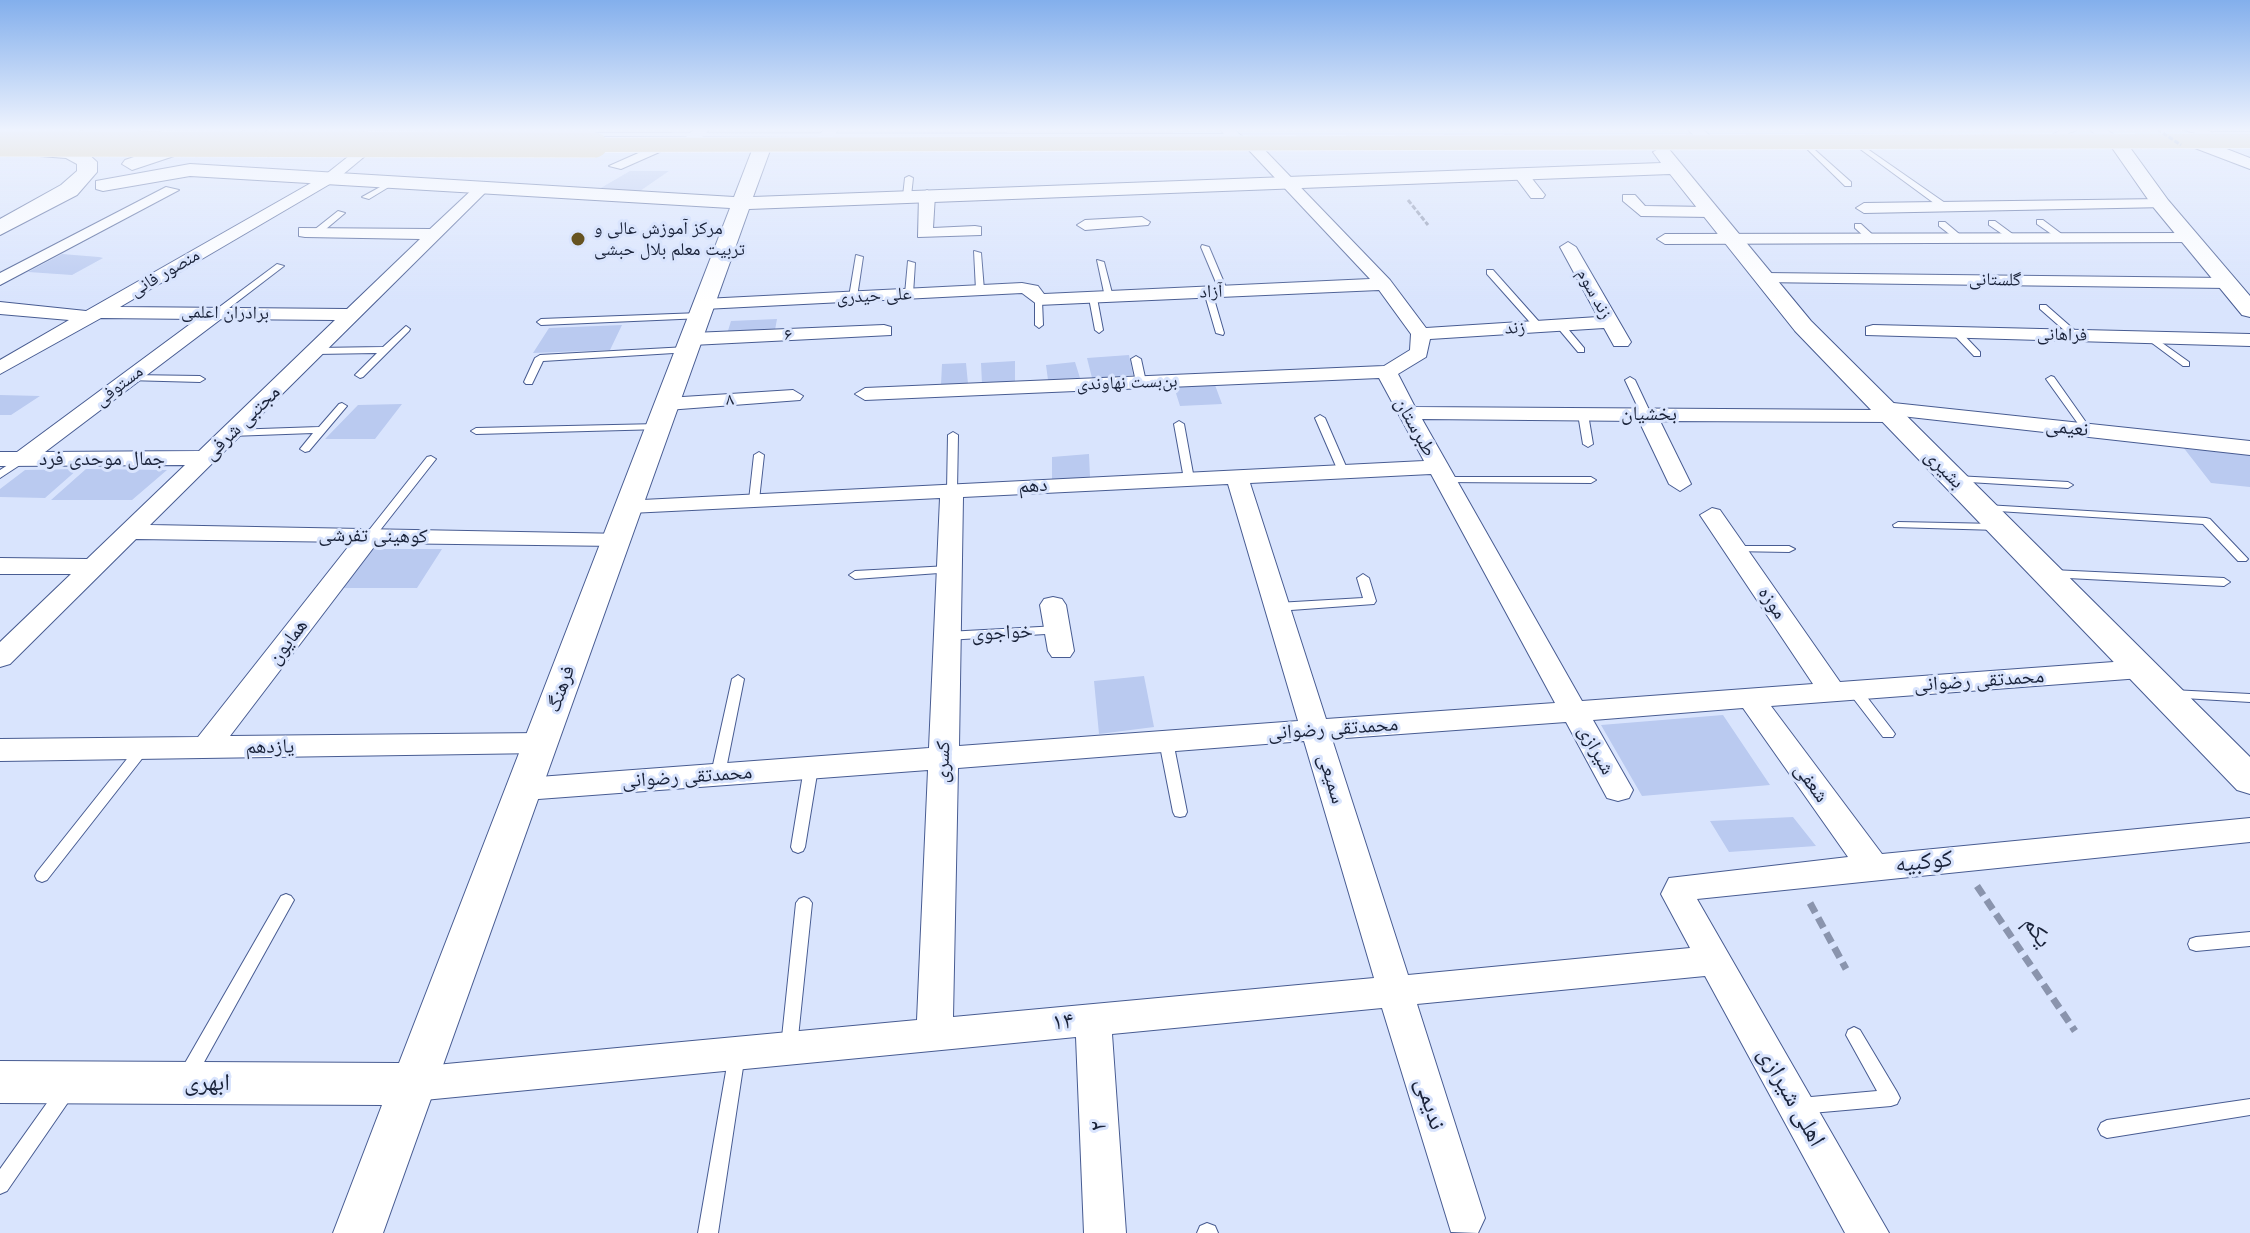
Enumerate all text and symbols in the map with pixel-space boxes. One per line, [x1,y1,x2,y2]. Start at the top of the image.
place label: مرکز آموزش عالی و تربیت معلم بلال حبشی [594,218,745,260]
marker: مرکز آموزش عالی و تربیت معلم بلال حبشی [569,230,587,248]
street label: منصور فانی [126,244,204,302]
street label: زند سوم [1571,265,1617,323]
street label: گلستانی [1969,269,2021,291]
street label: آزاد [1199,281,1223,303]
street label: علی حیدری [836,283,912,309]
street label: برادران اعلمی [181,301,269,325]
street label: زند [1504,317,1526,339]
street label: ۶ [784,324,792,346]
street label: فراهانی [2037,324,2087,346]
street label: مستوفی [91,361,147,411]
street label: بن‌بست نهاوندی [1076,370,1178,396]
street label: مجتبی شرفی [198,380,286,466]
street label: ۸ [725,389,735,411]
street label: طبرستان [1389,393,1441,461]
street label: بخشیان [1621,402,1677,426]
street label: نعیمی [2044,414,2090,442]
street label: بشیری [1919,444,1969,494]
street label: جمال موحدی فرد [39,447,165,471]
street label: دهم [1018,473,1048,499]
street label: کوهینی تفرشی [318,523,428,549]
street label: موزه [1752,582,1792,624]
street label: همایون [263,614,313,670]
street label: خواجوی [971,619,1033,647]
street label: فرهنگ [542,662,580,716]
street label: محمدتقی رضوانی [1913,664,2045,698]
street label: محمدتقی رضوانی [1267,712,1399,746]
street label: شیرازی [1573,721,1619,779]
street label: یازدهم [245,735,295,759]
street label: کسری [930,741,956,783]
street label: سمیعی [1312,751,1350,807]
street label: شعفی [1789,759,1833,807]
street label: محمدتقی رضوانی [621,760,753,794]
street label: کوکبیه [1894,845,1954,879]
street label: یکم [2016,911,2058,953]
street label: ۱۴ [1051,1007,1075,1037]
street label: اهلی شیرازی [1751,1042,1831,1152]
street label: ابهری [184,1069,230,1097]
street label: ندیمی [1409,1075,1451,1133]
street label: ۲ [1084,1120,1114,1132]

